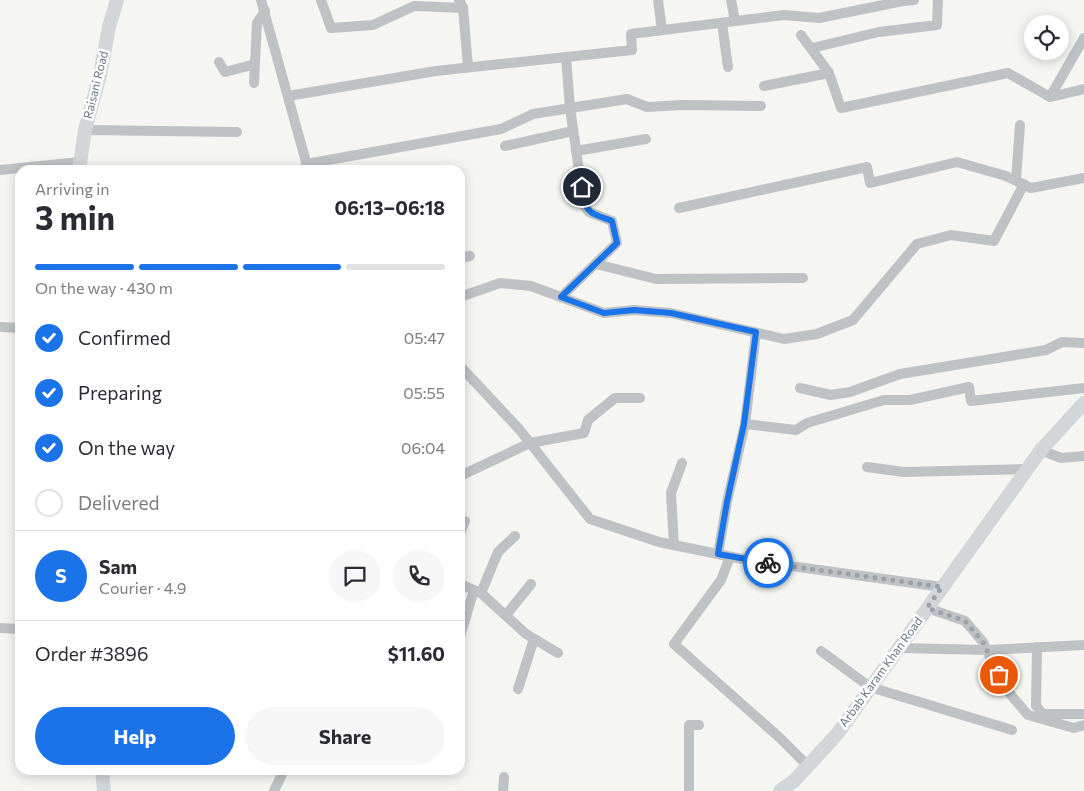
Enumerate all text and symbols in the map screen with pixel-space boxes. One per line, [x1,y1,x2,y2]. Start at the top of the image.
map controls [1024,15,1069,60]
button: locate [1024,15,1069,60]
street label: Raisani Road [80,49,110,120]
pin [561,166,603,208]
icon: home [568,173,596,201]
text: Arriving in [35,179,109,198]
text: 06:13–06:18 [335,196,445,219]
text: 3 min [35,197,115,237]
text: On the way · 430 m [35,278,173,297]
icon: check [35,324,63,352]
text: Confirmed [78,326,171,349]
text: 05:47 [404,328,445,347]
icon: check [35,379,63,407]
text: Preparing [78,381,162,404]
text: 05:55 [403,383,445,402]
icon: check [35,434,63,462]
text: On the way [78,436,175,459]
text: 06:04 [401,438,445,457]
text: Delivered [78,491,159,514]
courier [743,538,793,588]
icon: bike [754,549,782,577]
button: chat [329,550,381,602]
button: phone [393,550,445,602]
text: Sam [99,555,137,578]
text: S [55,564,67,587]
text: Courier · 4.9 [99,578,186,597]
street label: Arbab Karam Khan Road [836,614,925,729]
text: Order #3896 [35,642,148,665]
text: $11.60 [388,642,445,665]
pin [978,654,1020,696]
icon: bag [985,661,1013,689]
button: Help [35,707,235,765]
button: Share [245,707,445,765]

